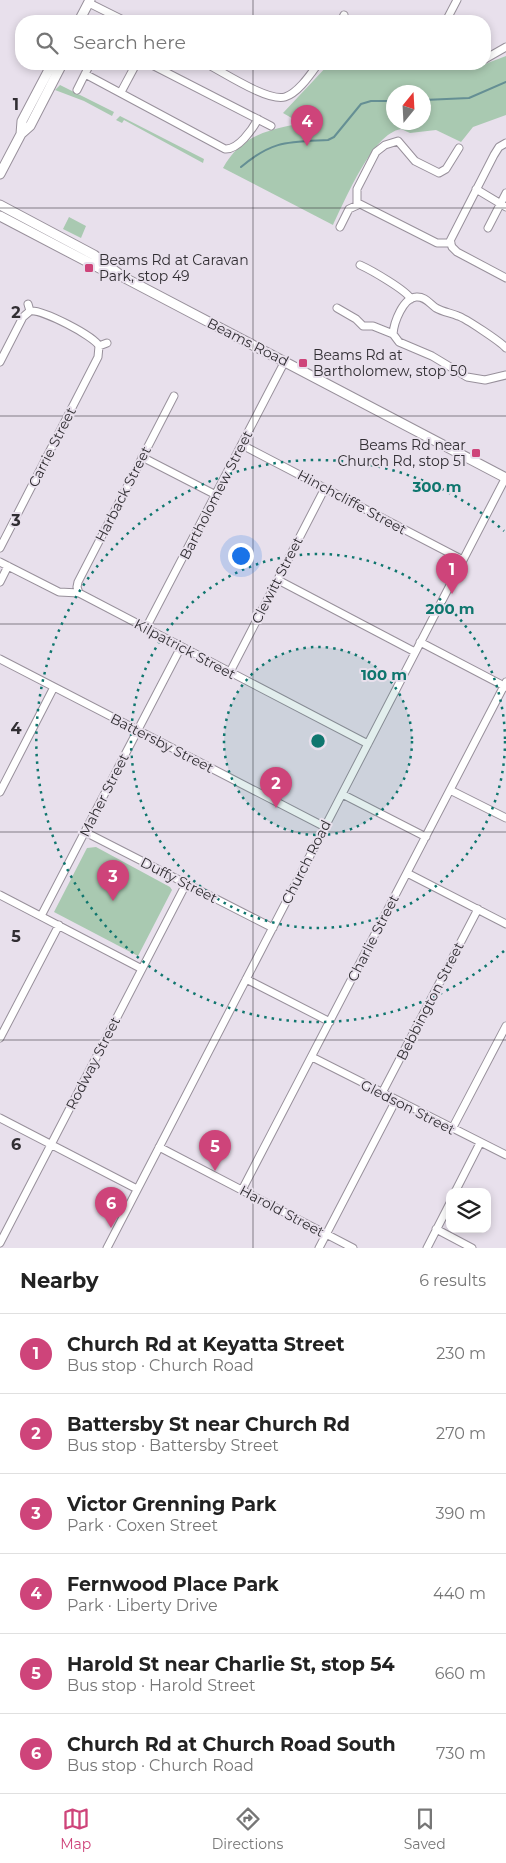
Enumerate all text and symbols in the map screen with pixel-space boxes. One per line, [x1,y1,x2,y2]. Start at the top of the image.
search box [15,15,491,70]
icon: search [33,29,61,57]
text: Search here [73,31,186,54]
north arrow [386,85,431,130]
text: 1 [13,95,19,114]
pin: 4 [291,105,323,146]
place label: Beams Rd at Caravan Park, stop 49 [99,251,249,285]
marker: Beams Rd at Caravan Park, stop 49 [83,262,95,274]
text: 2 [11,303,21,322]
street label: Beams Road [204,314,292,370]
place label: Beams Rd at Bartholomew, stop 50 [313,346,467,380]
marker: Beams Rd at Bartholomew, stop 50 [297,357,309,369]
street label: Carrie Street [24,404,80,490]
street label: Bartholomew Street [176,427,257,563]
place label: Beams Rd near Church Rd, stop 51 [337,436,466,470]
street label: Harback Street [91,443,155,545]
marker: Beams Rd near Church Rd, stop 51 [470,447,482,459]
street label: Hinchcliffe Street [294,466,410,538]
text: 300 m [411,477,462,496]
text: 3 [10,511,21,530]
street label: Clewitt Street [247,533,307,626]
your location [228,543,254,569]
pin: 1 [436,553,468,594]
text: 200 m [425,599,475,618]
street label: Kilpatrick Street [131,615,239,683]
text: 100 m [361,665,407,684]
street label: Battersby Street [107,709,217,777]
text: 4 [10,719,22,738]
centre of rings [309,732,327,750]
street label: Maher Street [75,750,133,840]
pin: 2 [260,767,292,808]
street label: Church Road [277,817,335,907]
street label: Duffy Street [138,853,221,907]
pin: 3 [97,860,129,901]
street label: Charlie Street [343,891,403,984]
text: 5 [11,927,21,946]
street label: Bebbington Street [392,939,468,1063]
street label: Rodway Street [62,1013,124,1113]
street label: Gledson Street [358,1075,459,1139]
pin: 5 [199,1130,231,1171]
text: 6 [11,1135,21,1154]
street label: Harold Street [237,1181,328,1241]
pin: 6 [95,1187,127,1228]
map controls [446,1188,491,1233]
button: layers [446,1188,491,1233]
text: Nearby [20,1268,99,1293]
text: 6 results [419,1271,486,1290]
text: Church Rd at Keyatta Street [67,1333,345,1356]
text: 1 [33,1344,39,1363]
text: 230 m [436,1344,486,1363]
text: Bus stop · Church Road [67,1356,254,1375]
text: Battersby St near Church Rd [67,1413,350,1436]
text: 2 [31,1424,41,1443]
text: 270 m [436,1424,486,1443]
text: Bus stop · Battersby Street [67,1436,279,1455]
text: Victor Grenning Park [67,1493,277,1516]
text: 3 [31,1504,41,1523]
text: 390 m [435,1504,486,1523]
text: Park · Coxen Street [67,1516,218,1535]
text: Fernwood Place Park [67,1573,279,1596]
text: 4 [30,1584,42,1603]
text: 440 m [433,1584,486,1603]
text: Park · Liberty Drive [67,1596,218,1615]
text: Harold St near Charlie St, stop 54 [67,1653,395,1676]
text: 5 [31,1664,41,1683]
text: 660 m [435,1664,486,1683]
text: Bus stop · Harold Street [67,1676,256,1695]
text: Church Rd at Church Road South [67,1733,396,1756]
text: 6 [31,1744,41,1763]
text: 730 m [436,1744,486,1763]
text: Bus stop · Church Road [67,1756,254,1775]
tab: Map [60,1805,91,1853]
tab: Directions [212,1805,283,1853]
tab: Saved [404,1805,446,1853]

